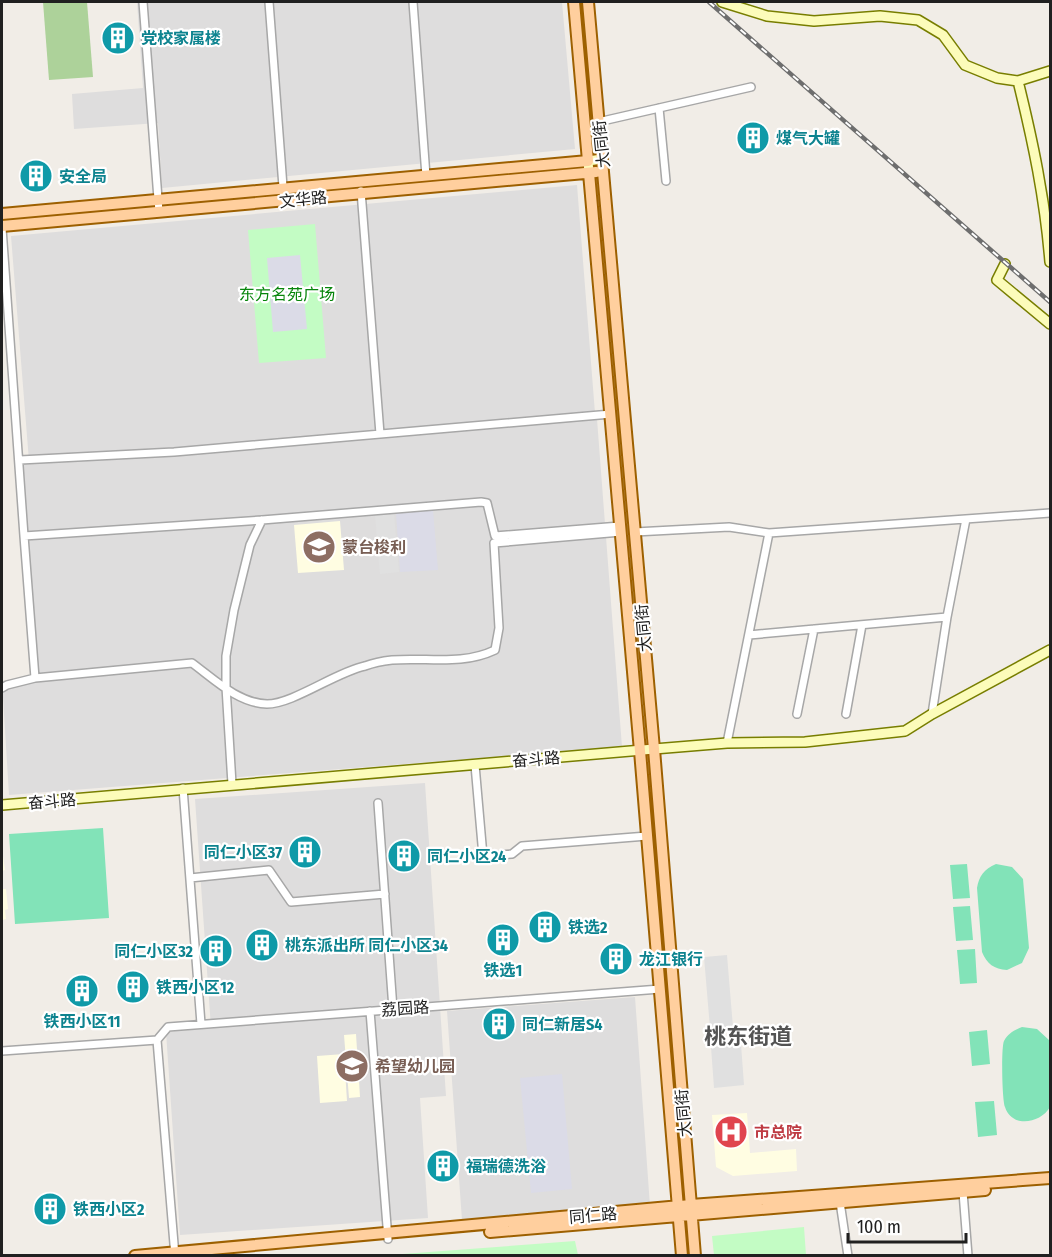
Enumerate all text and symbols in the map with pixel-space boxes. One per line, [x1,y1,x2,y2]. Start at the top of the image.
building icon: 党校家属楼 [100,20,136,56]
place label: 党校家属楼 [141,29,221,48]
street label: 大同街 [590,119,613,169]
building icon: 煤气大罐 [735,120,771,156]
place label: 煤气大罐 [776,129,840,148]
building icon: 安全局 [18,158,54,194]
place label: 安全局 [59,167,107,186]
street label: 文华路 [278,188,328,211]
park label: 东方名苑广场 [239,285,335,304]
school or university icon: 蒙台梭利 [301,529,337,565]
place label: 蒙台梭利 [342,538,406,557]
street label: 大同街 [632,603,655,653]
street label: 奋斗路 [511,748,561,771]
street label: 奋斗路 [27,790,77,813]
building icon: 同仁小区37 [287,834,323,870]
building icon: 同仁小区24 [386,838,422,874]
place label: 同仁小区37 [204,843,282,862]
place label: 同仁小区24 [427,847,506,866]
building icon: 铁选2 [527,909,563,945]
place label: 铁选2 [568,918,608,937]
building icon: 铁选1 [485,922,521,958]
building icon: 桃东派出所 同仁小区34 [244,927,280,963]
building icon: 同仁小区32 [198,933,234,969]
place label: 桃东派出所 同仁小区34 [285,936,448,955]
building icon: 龙江银行 [598,941,634,977]
place label: 同仁小区32 [114,942,194,961]
place label: 龙江银行 [639,950,703,969]
place label: 铁选1 [484,961,522,980]
building icon: 铁西小区12 [115,969,151,1005]
building icon: 铁西小区11 [64,973,100,1009]
place label: 铁西小区12 [156,978,235,997]
street label: 荔园路 [380,997,430,1020]
building icon: 同仁新居S4 [481,1006,517,1042]
place label: 铁西小区11 [43,1012,121,1031]
place label: 同仁新居S4 [522,1015,603,1034]
district label: 桃东街道 [704,1023,792,1050]
school or university icon: 希望幼儿园 [334,1048,370,1084]
place label: 希望幼儿园 [375,1057,455,1076]
street label: 大同街 [672,1088,695,1138]
hospital icon: 市总院 [713,1114,749,1150]
place label: 市总院 [754,1123,802,1142]
building icon: 福瑞德洗浴 [425,1148,461,1184]
place label: 福瑞德洗浴 [466,1157,546,1176]
building icon: 铁西小区2 [32,1191,68,1227]
place label: 铁西小区2 [73,1200,145,1219]
street label: 同仁路 [568,1204,618,1227]
scale bar [848,1206,966,1244]
text: 100 m [857,1216,901,1238]

